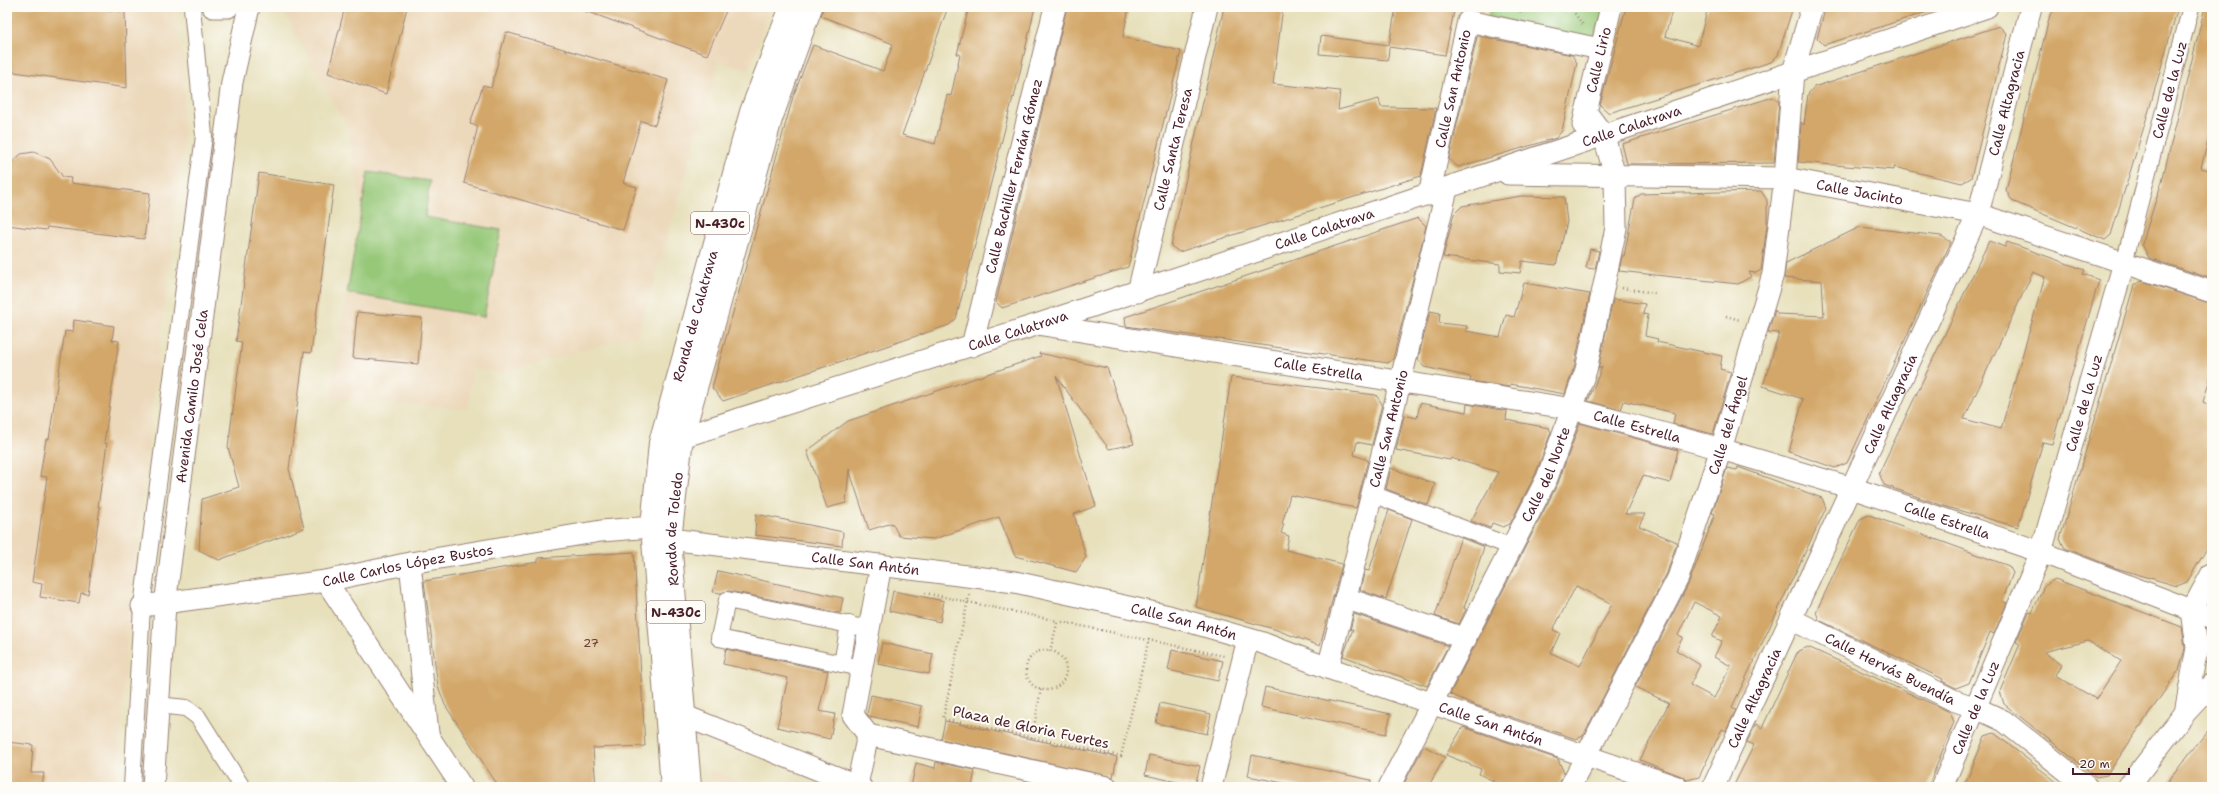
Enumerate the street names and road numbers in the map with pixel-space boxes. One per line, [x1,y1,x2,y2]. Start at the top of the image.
street label: Calle Lirio [1582,25,1615,95]
street label: Calle San Antonio [1431,28,1475,150]
street label: Calle de la Luz [2148,39,2191,141]
street label: Calle Altagracia [1984,48,2029,158]
street label: Calle Bachiller Fernán Gómez [981,77,1046,275]
street label: Calle Santa Teresa [1149,86,1196,212]
street label: Calle Calatrava [1580,101,1684,151]
street label: Calle Jacinto [1815,175,1905,209]
street label: Calle Calatrava [1272,204,1377,254]
road number: N-430c [691,212,749,234]
street label: Ronda de Calatrava [668,248,722,384]
street label: Calle Calatrava [966,306,1070,355]
street label: Avenida Camilo José Cela [172,308,212,484]
street label: Calle Altagracia [1859,351,1921,457]
street label: Calle de la Luz [2061,352,2106,454]
street label: Calle Estrella [1273,353,1365,385]
street label: Calle San Antonio [1365,368,1412,489]
street label: Calle del Ángel [1704,373,1752,477]
street label: Calle Estrella [1591,406,1683,447]
street label: Calle del Norte [1517,424,1574,525]
street label: Ronda de Toledo [661,471,687,587]
street label: Calle Estrella [1902,497,1993,543]
street label: Calle Carlos López Bustos [321,540,495,591]
street label: Calle San Antón [810,548,921,579]
street label: Calle San Antón [1129,599,1239,644]
road number: N-430c [647,601,705,623]
street label: Calle Hervás Buendía [1822,628,1959,709]
street label: Calle Altagracia [1723,645,1785,751]
street label: Calle de la Luz [1948,658,2003,758]
street label: Calle San Antón [1436,697,1546,750]
street label: Plaza de Gloria Fuertes [951,702,1111,752]

